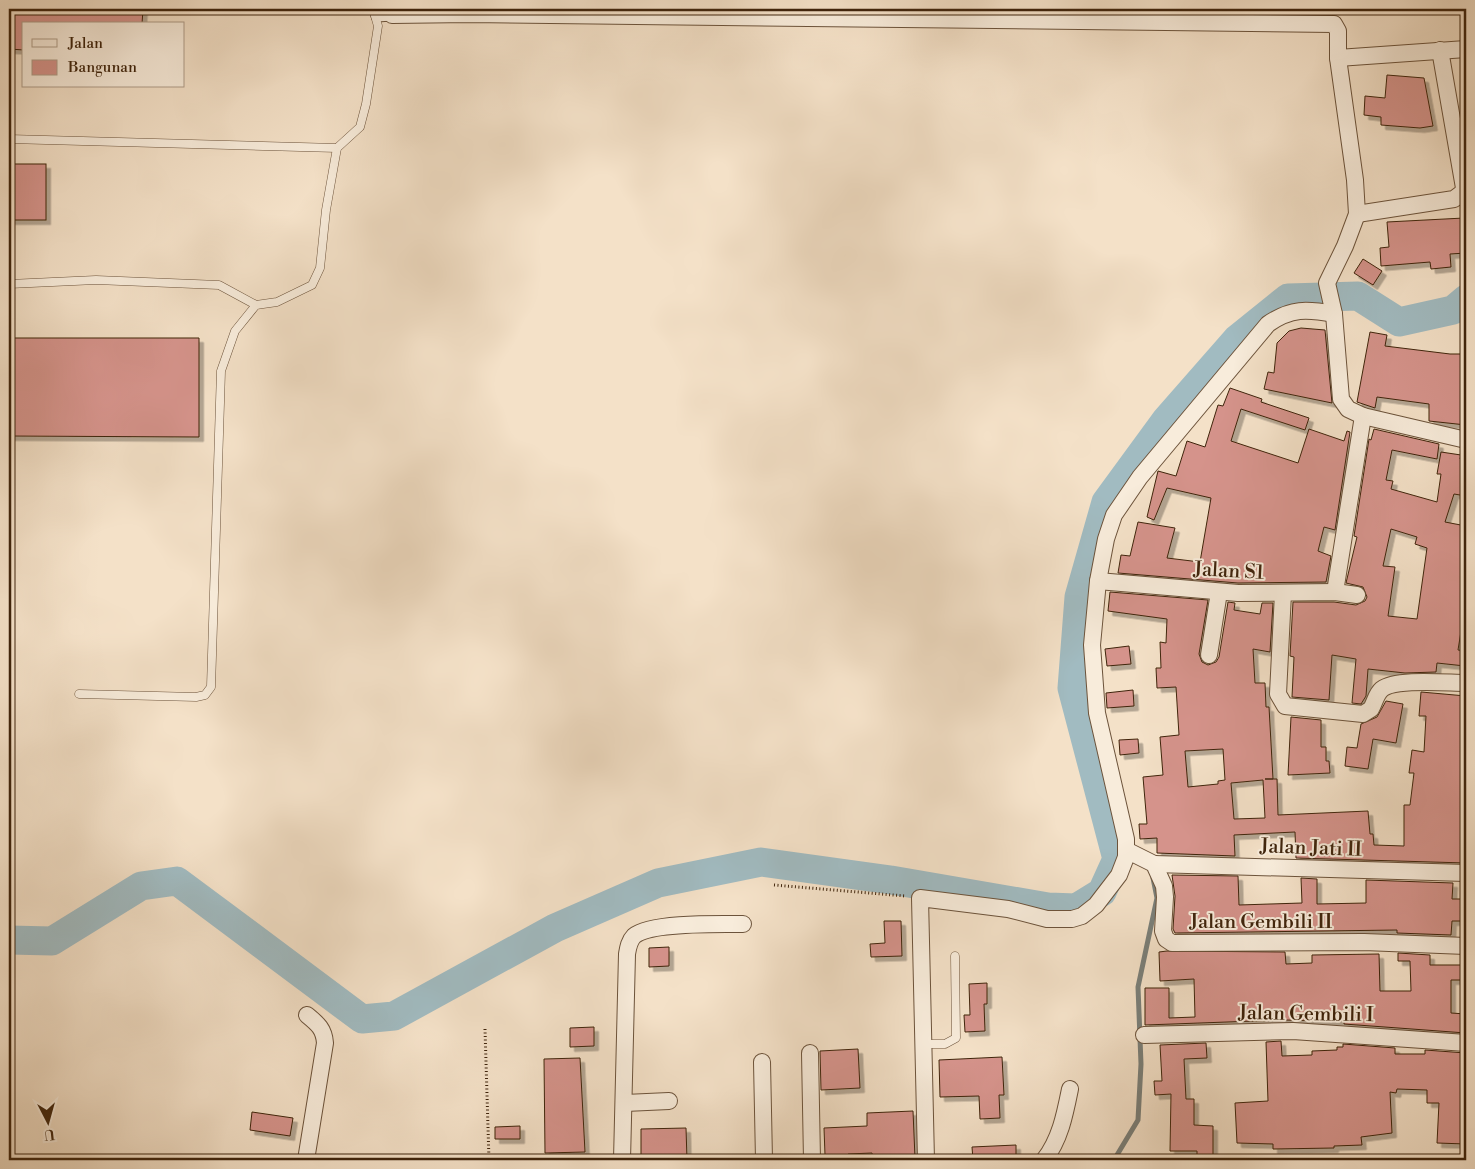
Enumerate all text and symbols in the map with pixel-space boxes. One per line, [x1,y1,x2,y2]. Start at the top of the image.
legend [22,22,185,88]
text: Jalan [67,34,103,53]
text: Bangunan [67,58,137,77]
street label: Jalan S1 [1192,557,1265,586]
street label: Jalan Jati II [1258,834,1363,863]
street label: Jalan Gembili II [1189,910,1333,935]
street label: Jalan Gembili I [1237,1001,1374,1028]
north arrow [22,1096,72,1146]
text: U [43,1124,56,1143]

